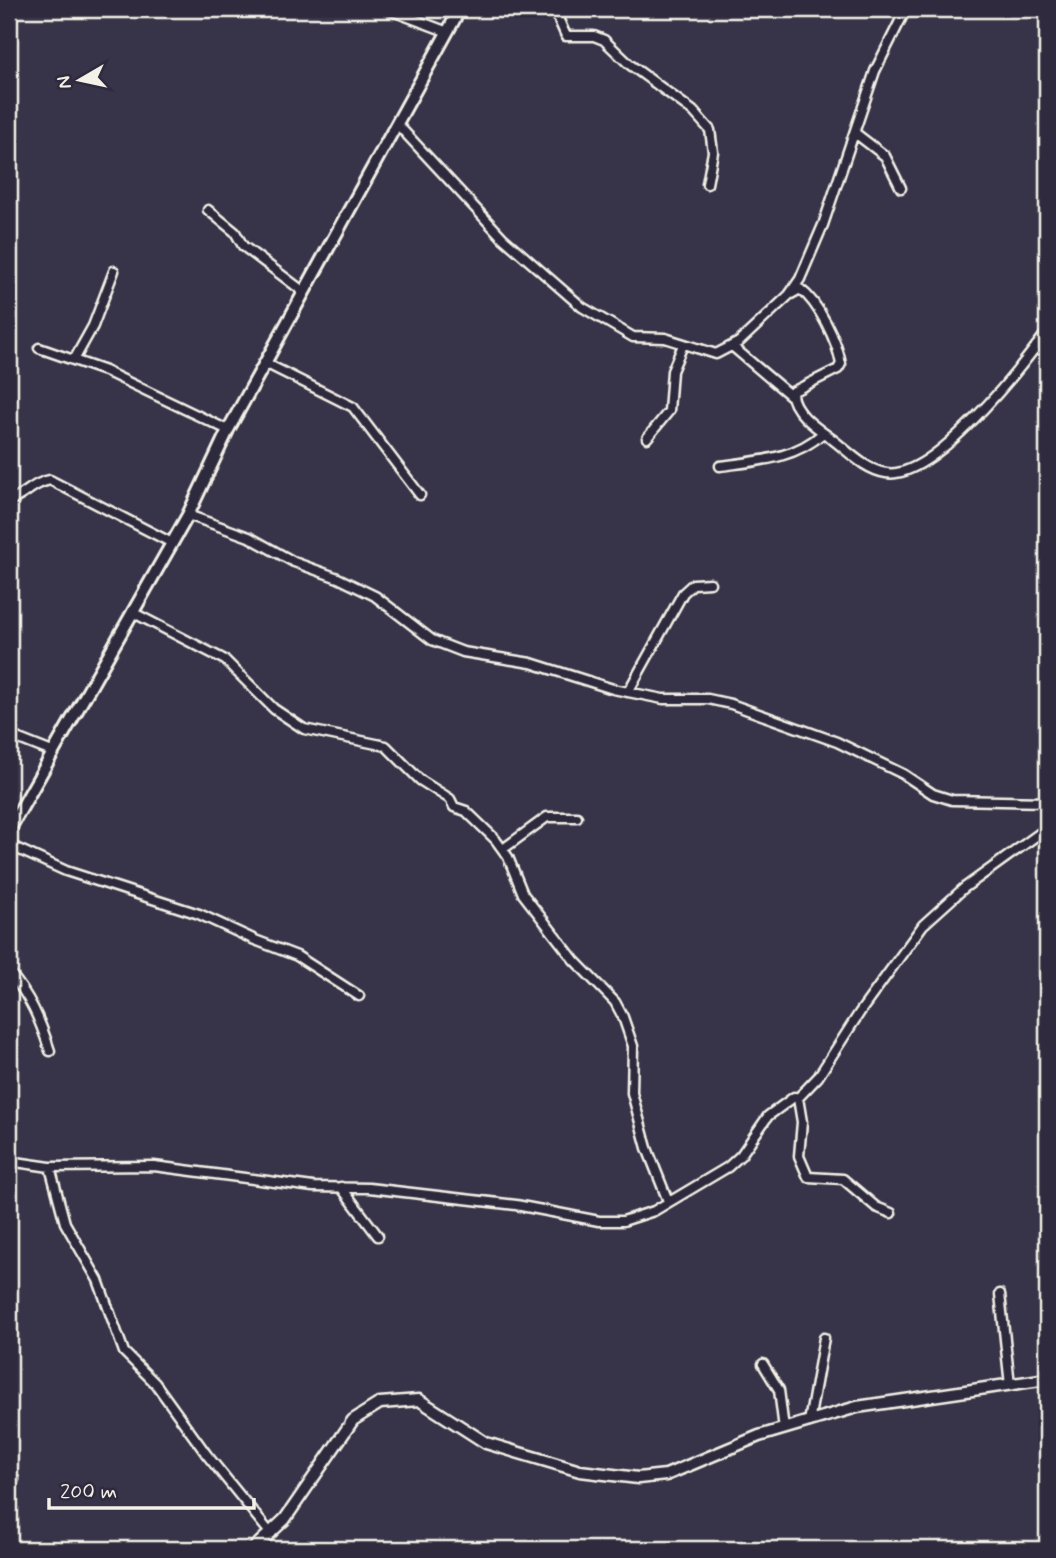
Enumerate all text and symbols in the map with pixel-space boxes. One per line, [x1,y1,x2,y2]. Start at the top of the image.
north arrow [46,46,116,116]
text: N [51,74,78,91]
scale bar [49,1467,254,1511]
text: 200 m [60,1478,117,1506]

